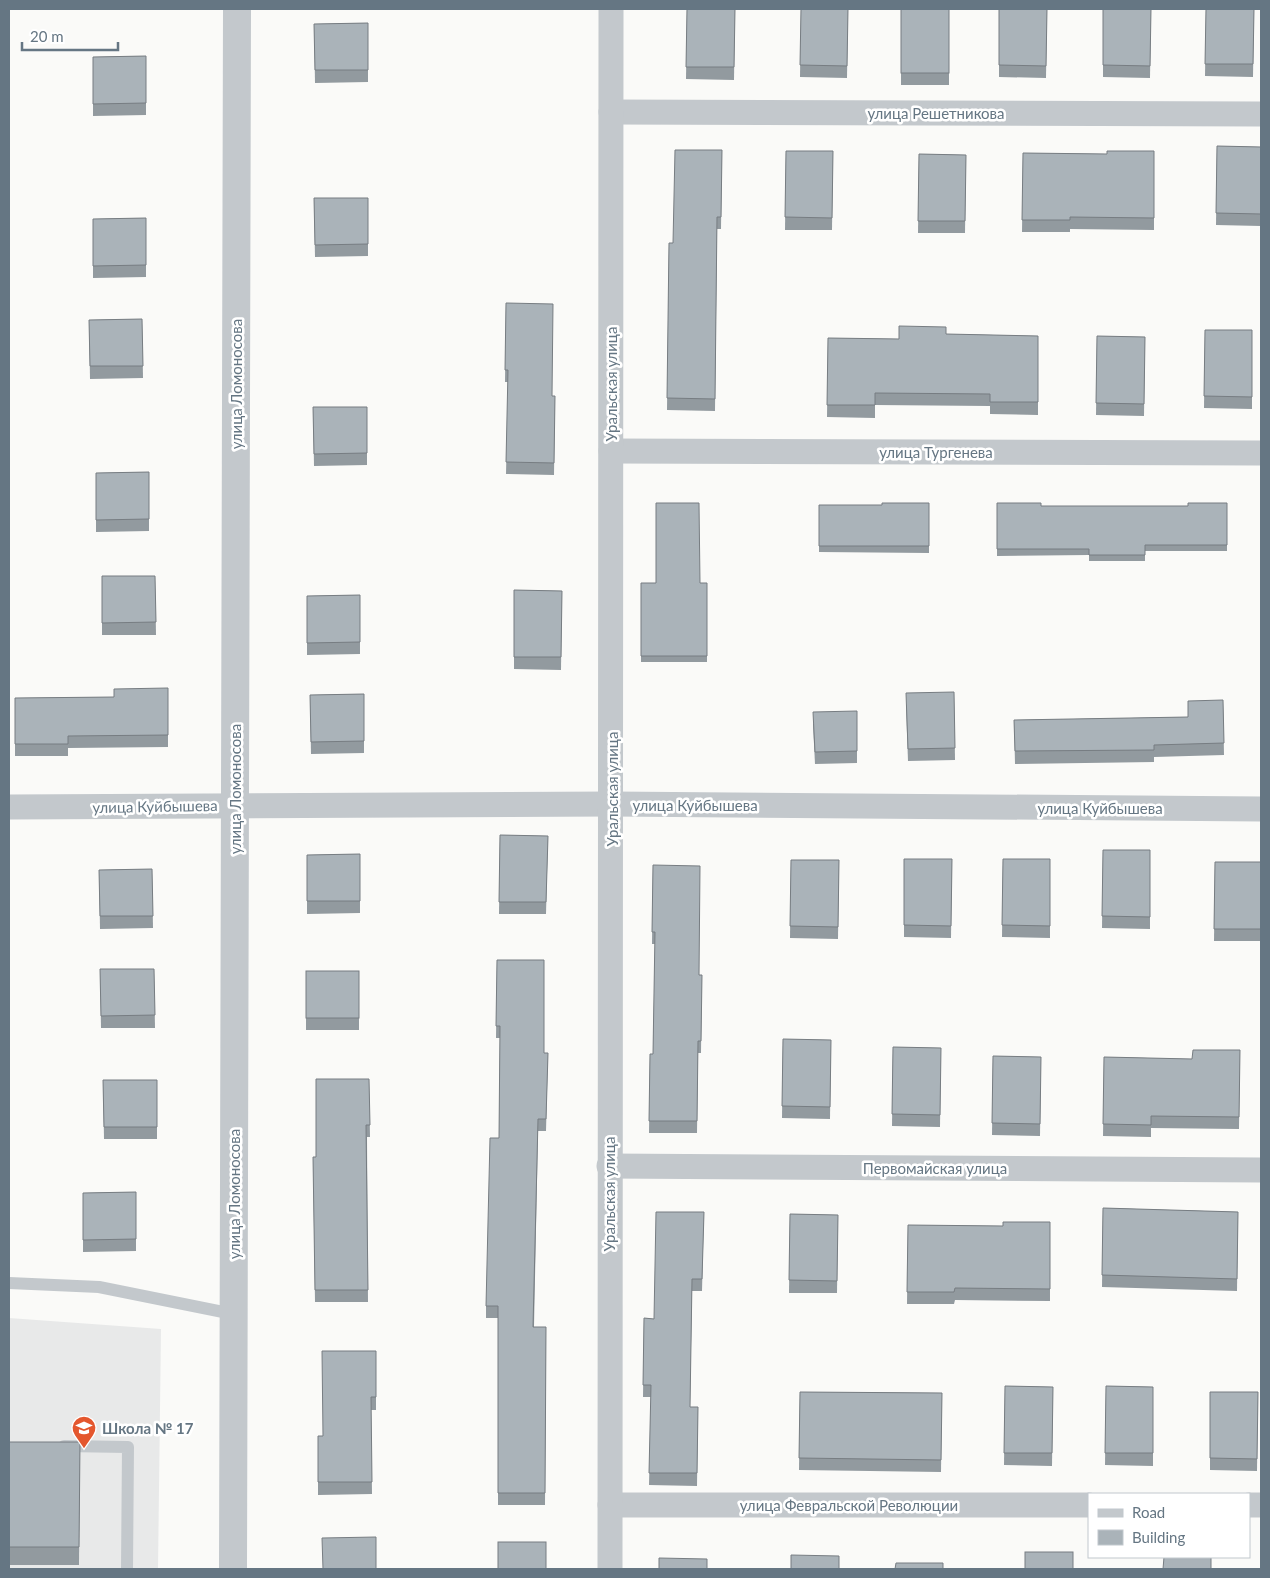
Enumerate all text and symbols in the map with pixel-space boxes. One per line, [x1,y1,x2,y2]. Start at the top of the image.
scale bar [22,20,119,52]
text: 20 m [30,27,64,45]
street label: улица Решетникова [867,104,1005,122]
street label: улица Ломоносова [227,319,245,449]
street label: Уральская улица [602,327,620,441]
street label: улица Тургенева [879,443,993,461]
street label: улица Ломоносова [226,724,244,854]
street label: Уральская улица [603,732,621,846]
street label: улица Куйбышева [92,796,218,816]
street label: улица Куйбышева [632,796,758,814]
street label: улица Куйбышева [1037,799,1163,817]
street label: улица Ломоносова [225,1129,243,1259]
street label: Уральская улица [600,1137,618,1251]
street label: Первомайская улица [863,1159,1007,1177]
school or university icon: Школа № 17 [71,1415,97,1449]
place label: Школа № 17 [102,1419,194,1437]
legend [1088,1493,1250,1558]
street label: улица Февральской Революции [740,1496,958,1514]
text: Road [1132,1503,1165,1521]
text: Building [1132,1528,1185,1546]

